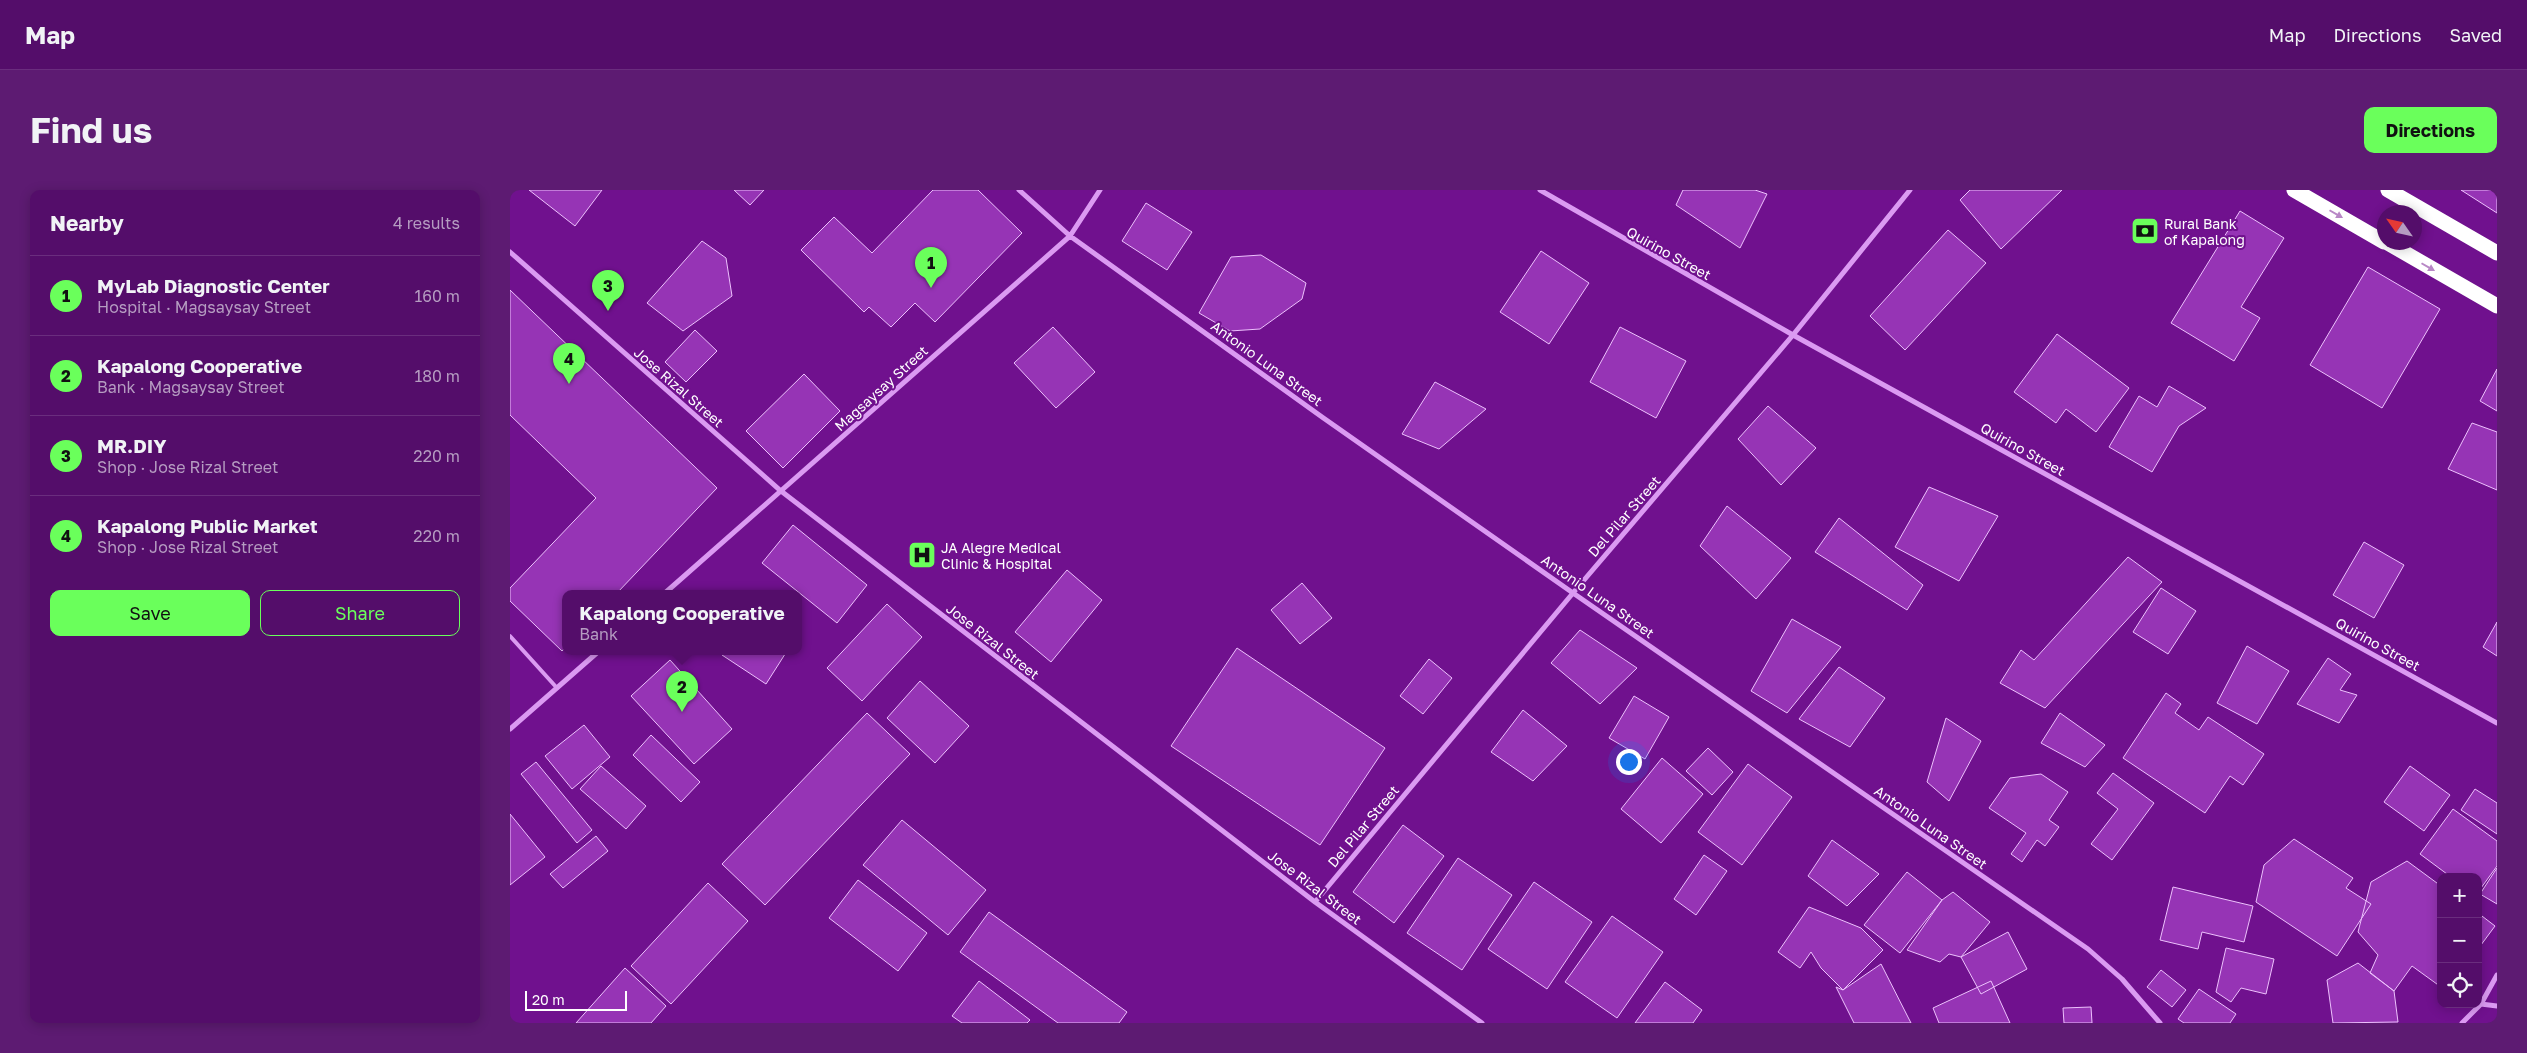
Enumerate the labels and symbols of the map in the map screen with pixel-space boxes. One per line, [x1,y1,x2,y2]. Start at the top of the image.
north arrow [2377,205,2422,250]
one-way arrow [2329,210,2343,218]
place label: Rural Bank of Kapalong [2164,215,2245,248]
bank icon: Rural Bank of Kapalong [2130,216,2160,246]
street label: Quirino Street [1624,223,1714,283]
pin: 1 [915,247,947,288]
one-way arrow [2422,262,2435,271]
pin: 3 [592,270,624,311]
street label: Antonio Luna Street [1208,317,1326,409]
street label: Magsaysay Street [831,342,931,434]
pin: 4 [553,343,585,384]
street label: Jose Rizal Street [631,344,727,430]
street label: Quirino Street [1978,419,2068,479]
street label: Del Pilar Street [1584,472,1664,560]
place label: JA Alegre Medical Clinic & Hospital [941,539,1061,572]
hospital icon: JA Alegre Medical Clinic & Hospital [907,540,937,570]
street label: Antonio Luna Street [1538,551,1658,641]
street label: Jose Rizal Street [943,600,1043,682]
street label: Quirino Street [2333,614,2423,674]
pin: 2 [666,671,698,712]
your location [1616,749,1642,775]
street label: Del Pilar Street [1324,782,1402,870]
street label: Antonio Luna Street [1871,782,1991,872]
street label: Jose Rizal Street [1265,846,1365,928]
scale bar [525,988,628,1011]

